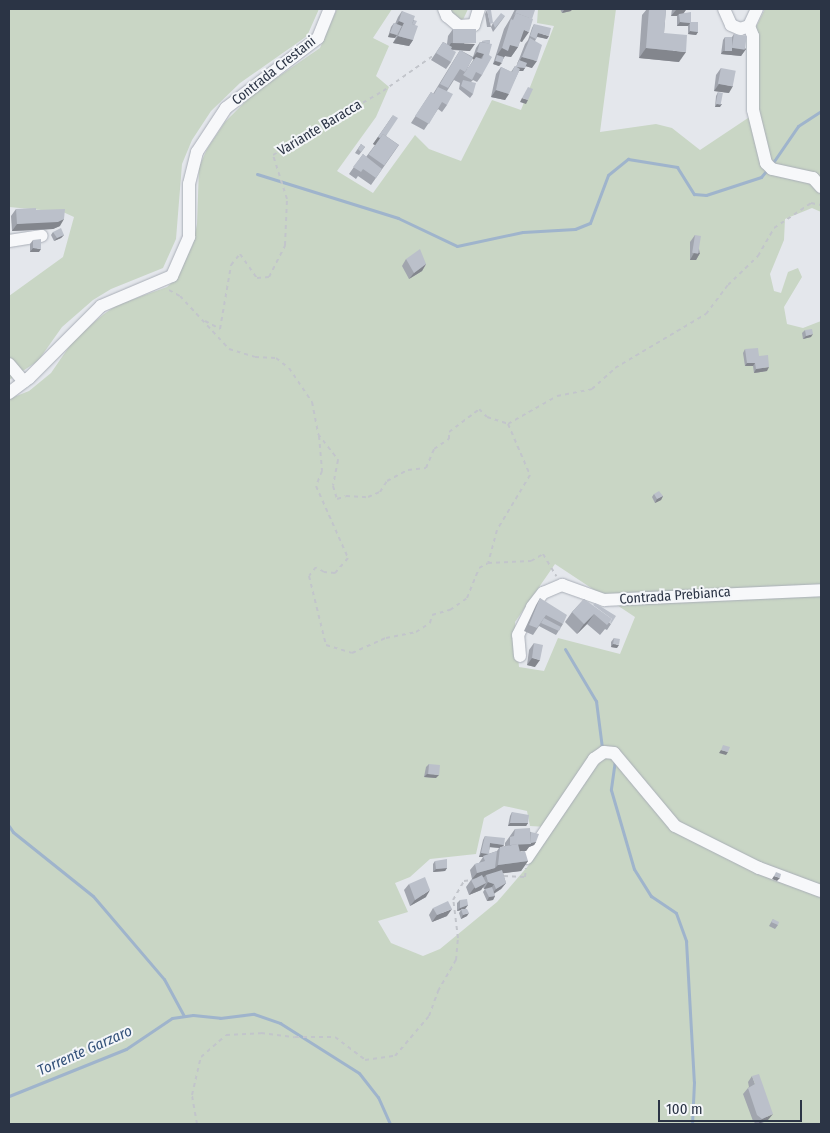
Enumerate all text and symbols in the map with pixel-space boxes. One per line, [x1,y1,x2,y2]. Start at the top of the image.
street label: Contrada Crestani [229,33,319,109]
street label: Variante Baracca [275,96,365,160]
street label: Contrada Prebianca [619,584,731,608]
water label: Torrente Garzaro [35,1022,135,1080]
scale bar [660,1090,804,1122]
text: 100 m [666,1100,703,1118]

